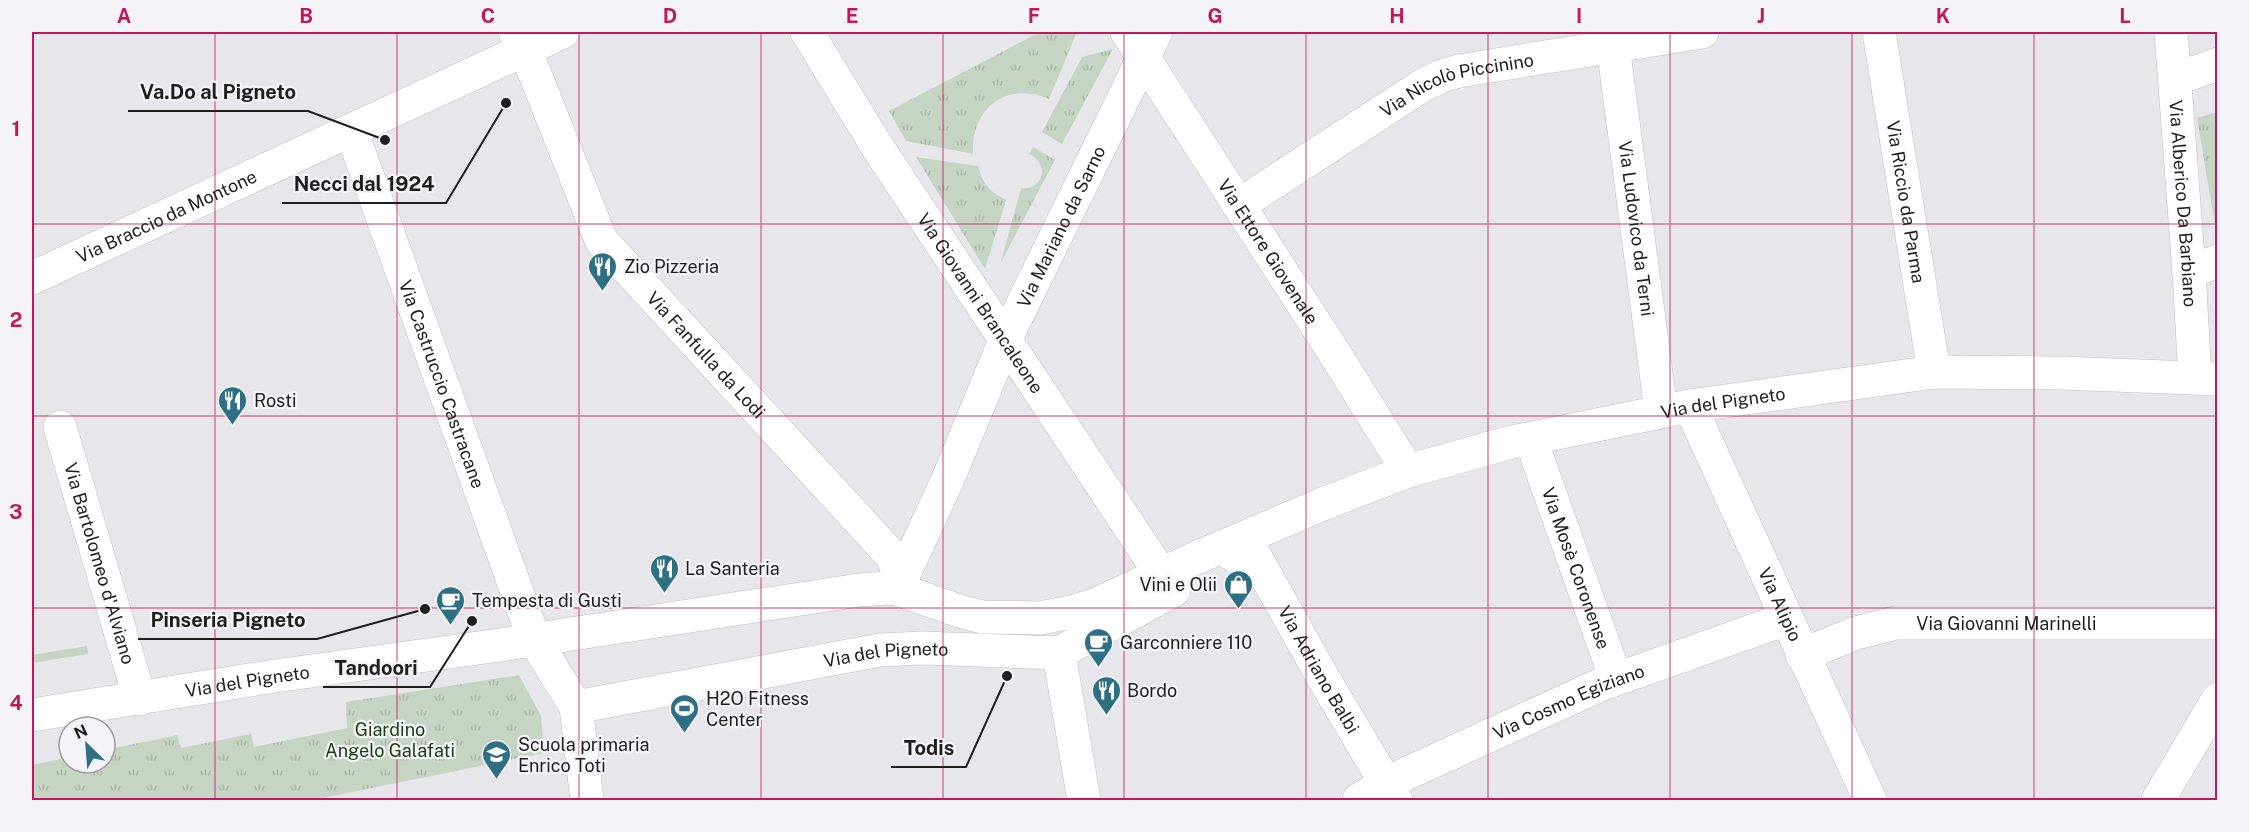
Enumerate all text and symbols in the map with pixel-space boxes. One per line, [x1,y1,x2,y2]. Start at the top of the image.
text: A [117,4,131,28]
text: B [299,4,313,28]
text: C [481,4,495,28]
text: D [663,4,677,28]
text: E [846,4,858,28]
text: F [1028,4,1040,28]
text: G [1207,4,1223,28]
text: H [1389,4,1405,28]
text: I [1576,4,1582,28]
text: J [1757,4,1765,28]
text: K [1936,4,1950,28]
text: L [2119,4,2131,28]
street label: Via Nicolò Piccinino [1376,49,1535,121]
callout: Va.Do al Pigneto [128,73,308,111]
text: Va.Do al Pigneto [140,80,296,104]
street label: Via Alberico Da Barbiano [2166,99,2201,308]
text: 1 [12,117,20,141]
street label: Via Riccio da Parma [1883,119,1930,285]
street label: Via Ludovico da Terni [1615,139,1659,317]
street label: Via Mariano da Sarno [1012,142,1109,311]
street label: Via Braccio da Montone [73,165,260,267]
callout: Necci dal 1924 [282,165,446,203]
text: Necci dal 1924 [294,172,434,196]
street label: Via Ettore Giovenale [1214,175,1323,328]
street label: Via Giovanni Brancaleone [914,209,1048,397]
restaurant icon: Zio Pizzeria [587,250,619,292]
place label: Zio Pizzeria [624,256,719,277]
street label: Via Castruccio Castracane [395,277,489,491]
street label: Via Fanfulla da Lodi [643,287,770,422]
text: 2 [10,308,22,332]
street label: Via del Pigneto [1659,382,1787,422]
restaurant icon: Rosti [217,384,249,426]
place label: Rosti [254,390,296,411]
street label: Via Bartolomeo d'Alviano [61,460,140,666]
street label: Via Mosè Coronense [1538,484,1615,652]
text: 3 [9,500,23,524]
restaurant icon: La Santeria [648,552,680,594]
place label: La Santeria [685,558,780,579]
street label: Via Alipio [1755,564,1807,645]
shop icon: Vini e Olii [1222,568,1254,610]
place label: Vini e Olii [1139,574,1217,595]
cafe icon: Tempesta di Gusti [435,584,467,626]
place label: Tempesta di Gusti [472,590,622,611]
callout: Pinseria Pigneto [138,601,317,639]
street label: Via Adriano Balbi [1275,602,1364,737]
text: Pinseria Pigneto [150,608,306,632]
street label: Via Giovanni Marinelli [1916,613,2097,634]
cafe icon: Garconniere 110 [1083,626,1115,668]
place label: Garconniere 110 [1120,632,1252,653]
street label: Via del Pigneto [822,637,949,671]
callout: Tandoori [323,649,430,687]
text: Tandoori [334,656,418,680]
street label: Via Cosmo Egiziano [1490,660,1647,743]
street label: Via del Pigneto [184,661,311,701]
restaurant icon: Bordo [1090,674,1122,716]
place label: Bordo [1127,680,1177,701]
place label: H2O Fitness Center [706,688,809,730]
text: 4 [9,691,23,715]
sports icon: H2O Fitness Center [669,692,701,734]
north arrow [57,715,117,775]
park label: Giardino Angelo Galafati [325,719,455,761]
text: N [71,721,91,743]
callout: Todis [891,729,966,767]
place label: Scuola primaria Enrico Toti [518,734,649,776]
text: Todis [904,736,954,760]
school or university icon: Scuola primaria Enrico Toti [481,738,513,780]

